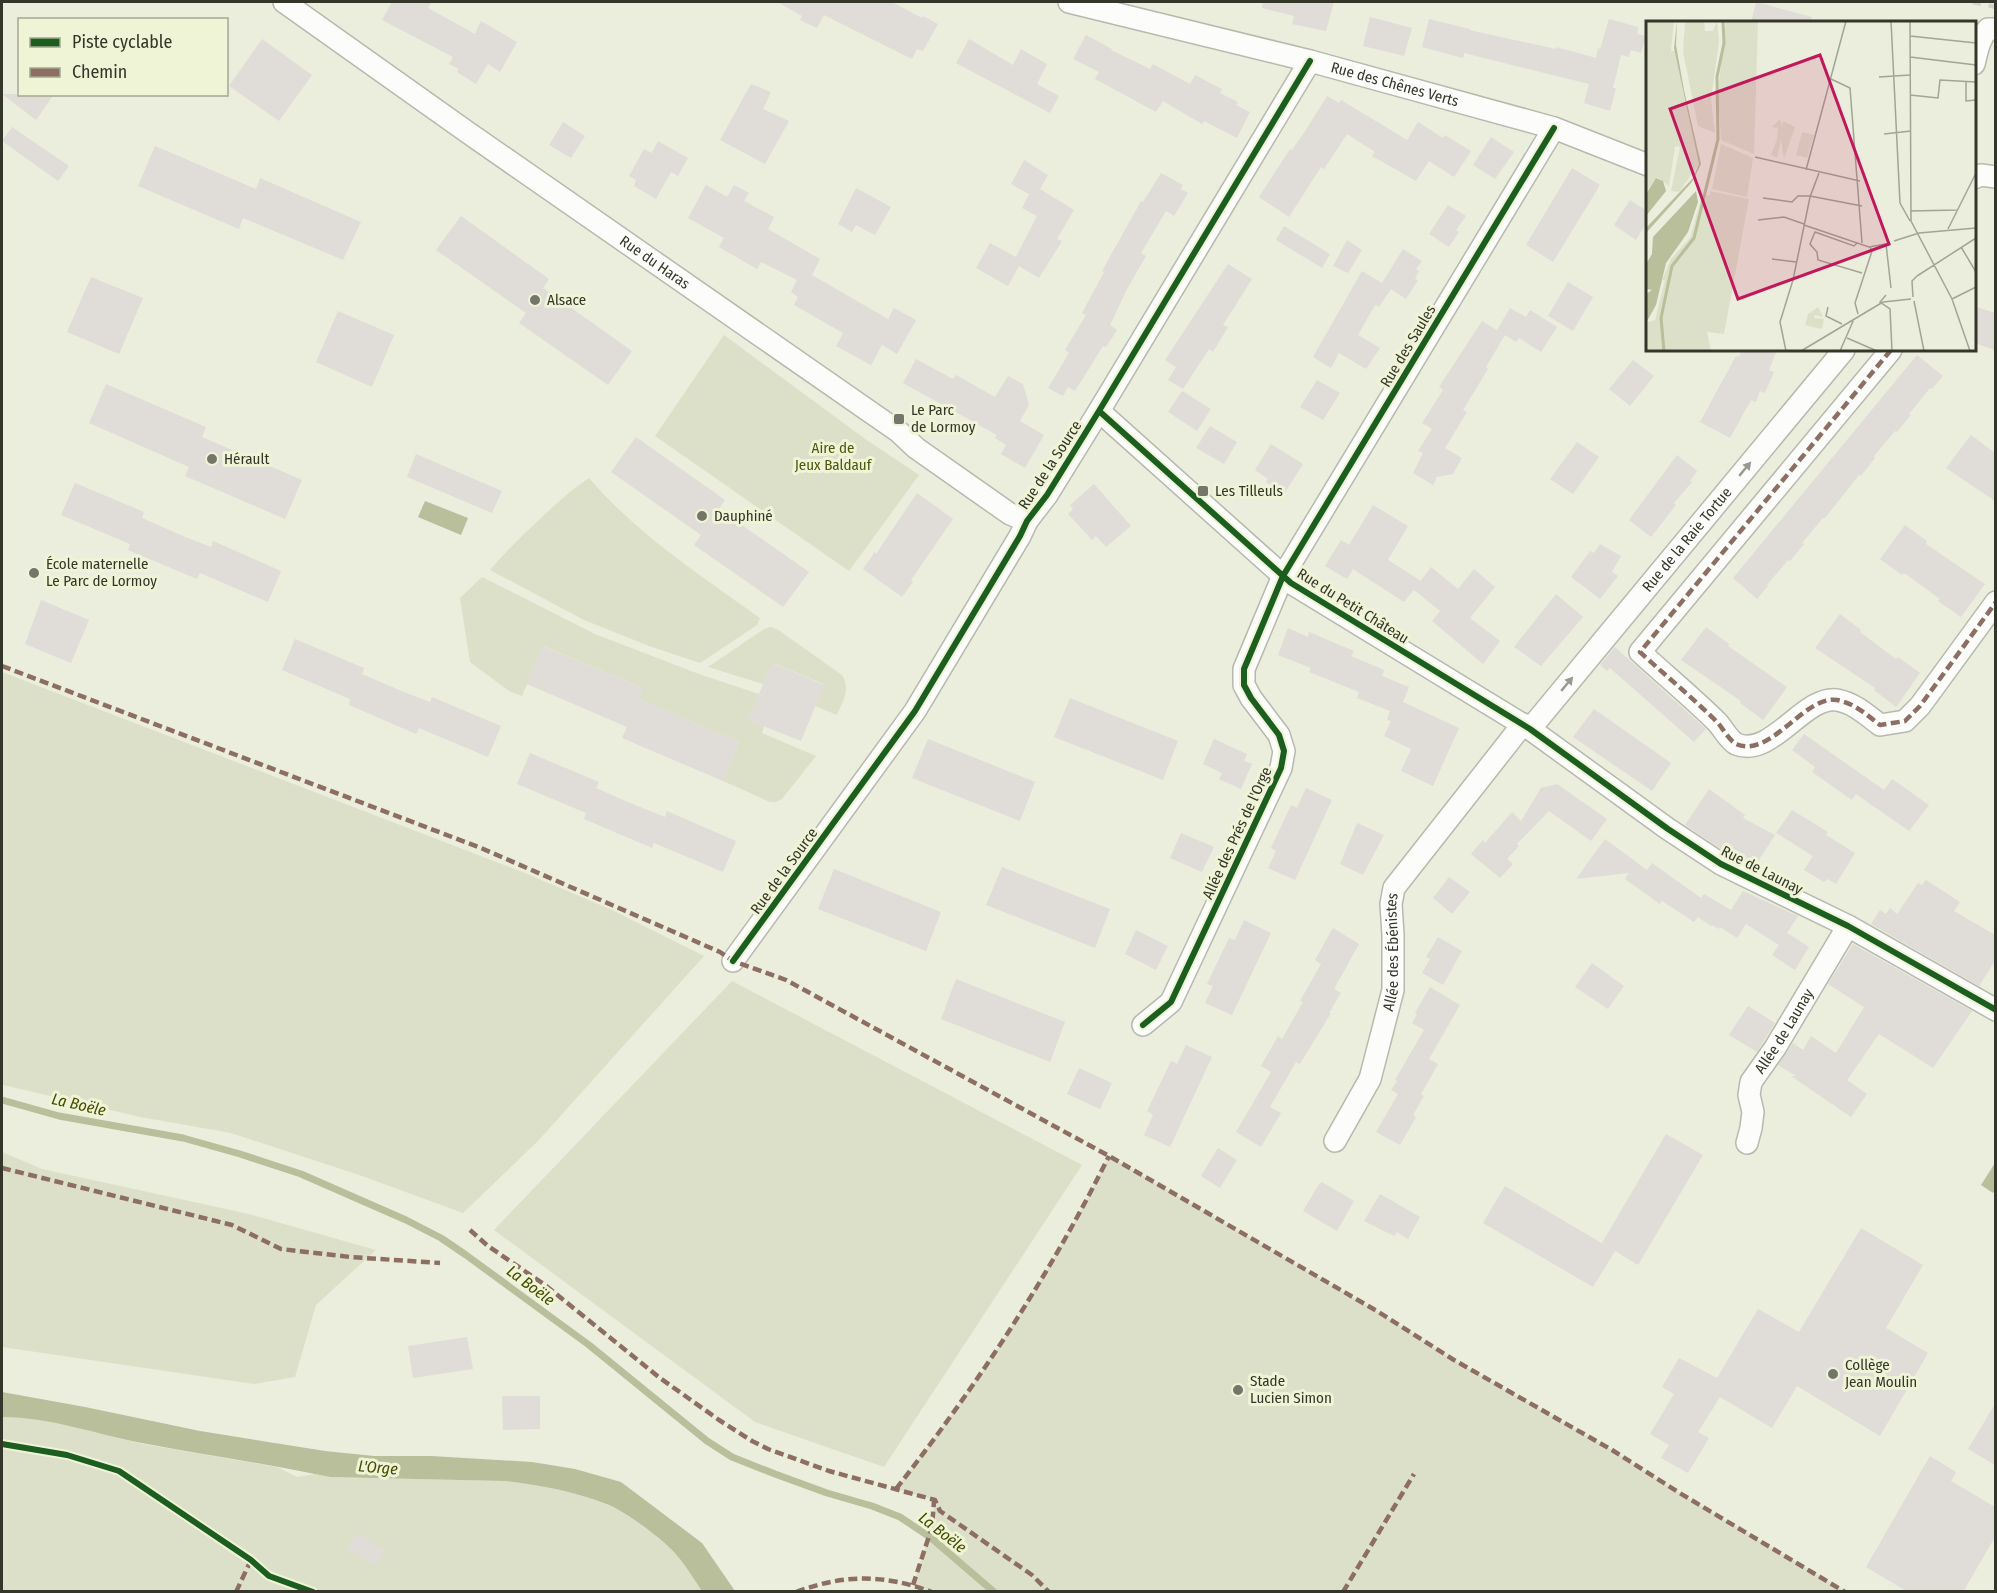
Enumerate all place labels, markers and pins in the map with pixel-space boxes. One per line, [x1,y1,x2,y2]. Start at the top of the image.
place label: Alsace [547,291,586,309]
marker: Alsace [528,293,542,307]
place label: Le Parc de Lormoy [911,401,976,436]
marker: Le Parc de Lormoy [892,412,906,426]
place label: Hérault [224,450,269,468]
marker: Hérault [205,452,219,466]
place label: Les Tilleuls [1215,482,1283,500]
marker: Les Tilleuls [1196,484,1210,498]
place label: Dauphiné [714,507,773,525]
marker: Dauphiné [695,509,709,523]
place label: École maternelle Le Parc de Lormoy [46,555,157,590]
marker: École maternelle Le Parc de Lormoy [27,566,41,580]
place label: Collège Jean Moulin [1845,1356,1917,1391]
marker: Collège Jean Moulin [1826,1367,1840,1381]
place label: Stade Lucien Simon [1250,1372,1332,1407]
marker: Stade Lucien Simon [1231,1383,1245,1397]

